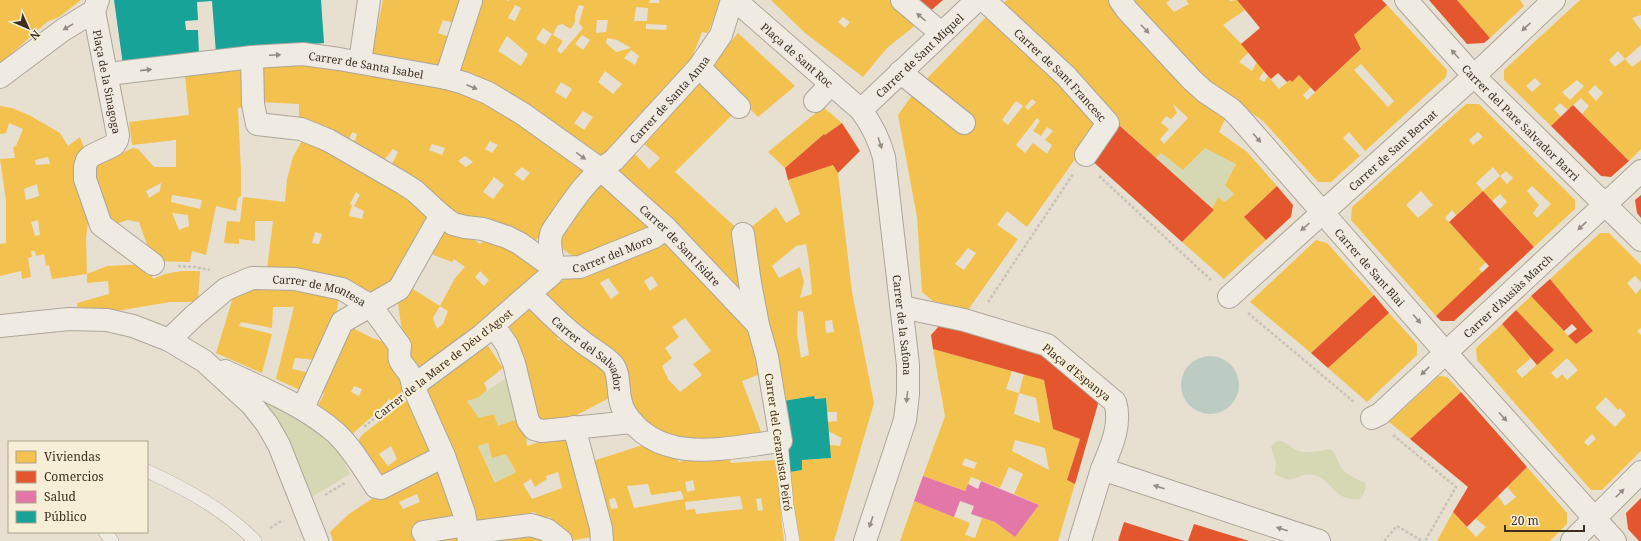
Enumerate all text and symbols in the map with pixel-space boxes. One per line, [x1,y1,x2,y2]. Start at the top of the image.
north arrow [8,8,48,48]
street label: Carrer de Sant Miquel [872,9,967,100]
one-way arrow [916,12,927,21]
street label: Plaça de Sant Roc [758,19,837,90]
one-way arrow [1521,22,1531,32]
one-way arrow [63,23,74,30]
one-way arrow [1141,24,1150,34]
street label: Carrer de Sant Francesc [1011,25,1110,124]
text: N [27,27,44,44]
street label: Plaça de la Sinagoga [90,28,125,135]
street label: Carrer de Santa Isabel [308,47,425,81]
one-way arrow [1450,49,1459,59]
one-way arrow [269,52,281,59]
street label: Carrer de Santa Anna [626,52,712,146]
street label: Carrer del Pare Salvador Barri [1459,61,1584,184]
one-way arrow [140,66,152,73]
one-way arrow [466,83,478,90]
street label: Carrer de Sant Bernat [1345,106,1440,194]
one-way arrow [1253,132,1262,143]
one-way arrow [877,138,883,150]
one-way arrow [576,152,587,160]
street label: Carrer de Sant Isidre [637,201,724,289]
one-way arrow [1576,221,1587,230]
one-way arrow [1300,222,1310,232]
street label: Carrer de Sant Blai [1332,225,1409,309]
street label: Carrer del Moro [572,231,654,275]
street label: Carrer d'Ausiàs March [1460,250,1555,341]
street label: Carrer de Montesa [272,271,369,309]
street label: Carrer de la Safona [890,274,916,375]
street label: Carrer de la Mare de Déu d'Agost [371,305,515,423]
street label: Carrer del Salvador [549,312,627,392]
one-way arrow [1413,314,1422,325]
street label: Plaça d'Espanya [1040,340,1114,404]
one-way arrow [1420,366,1429,375]
street label: Carrer del Ceramista Peiró [762,372,796,512]
one-way arrow [904,391,911,403]
one-way arrow [1499,411,1508,422]
legend [8,441,148,533]
text: Viviendas [44,448,100,465]
text: Comercios [44,468,104,485]
one-way arrow [1152,484,1164,490]
text: Salud [44,488,77,505]
one-way arrow [1615,489,1624,498]
scale bar [1505,507,1584,533]
text: Público [44,508,87,525]
text: 20 m [1511,512,1539,529]
one-way arrow [868,516,874,528]
one-way arrow [1276,525,1288,531]

